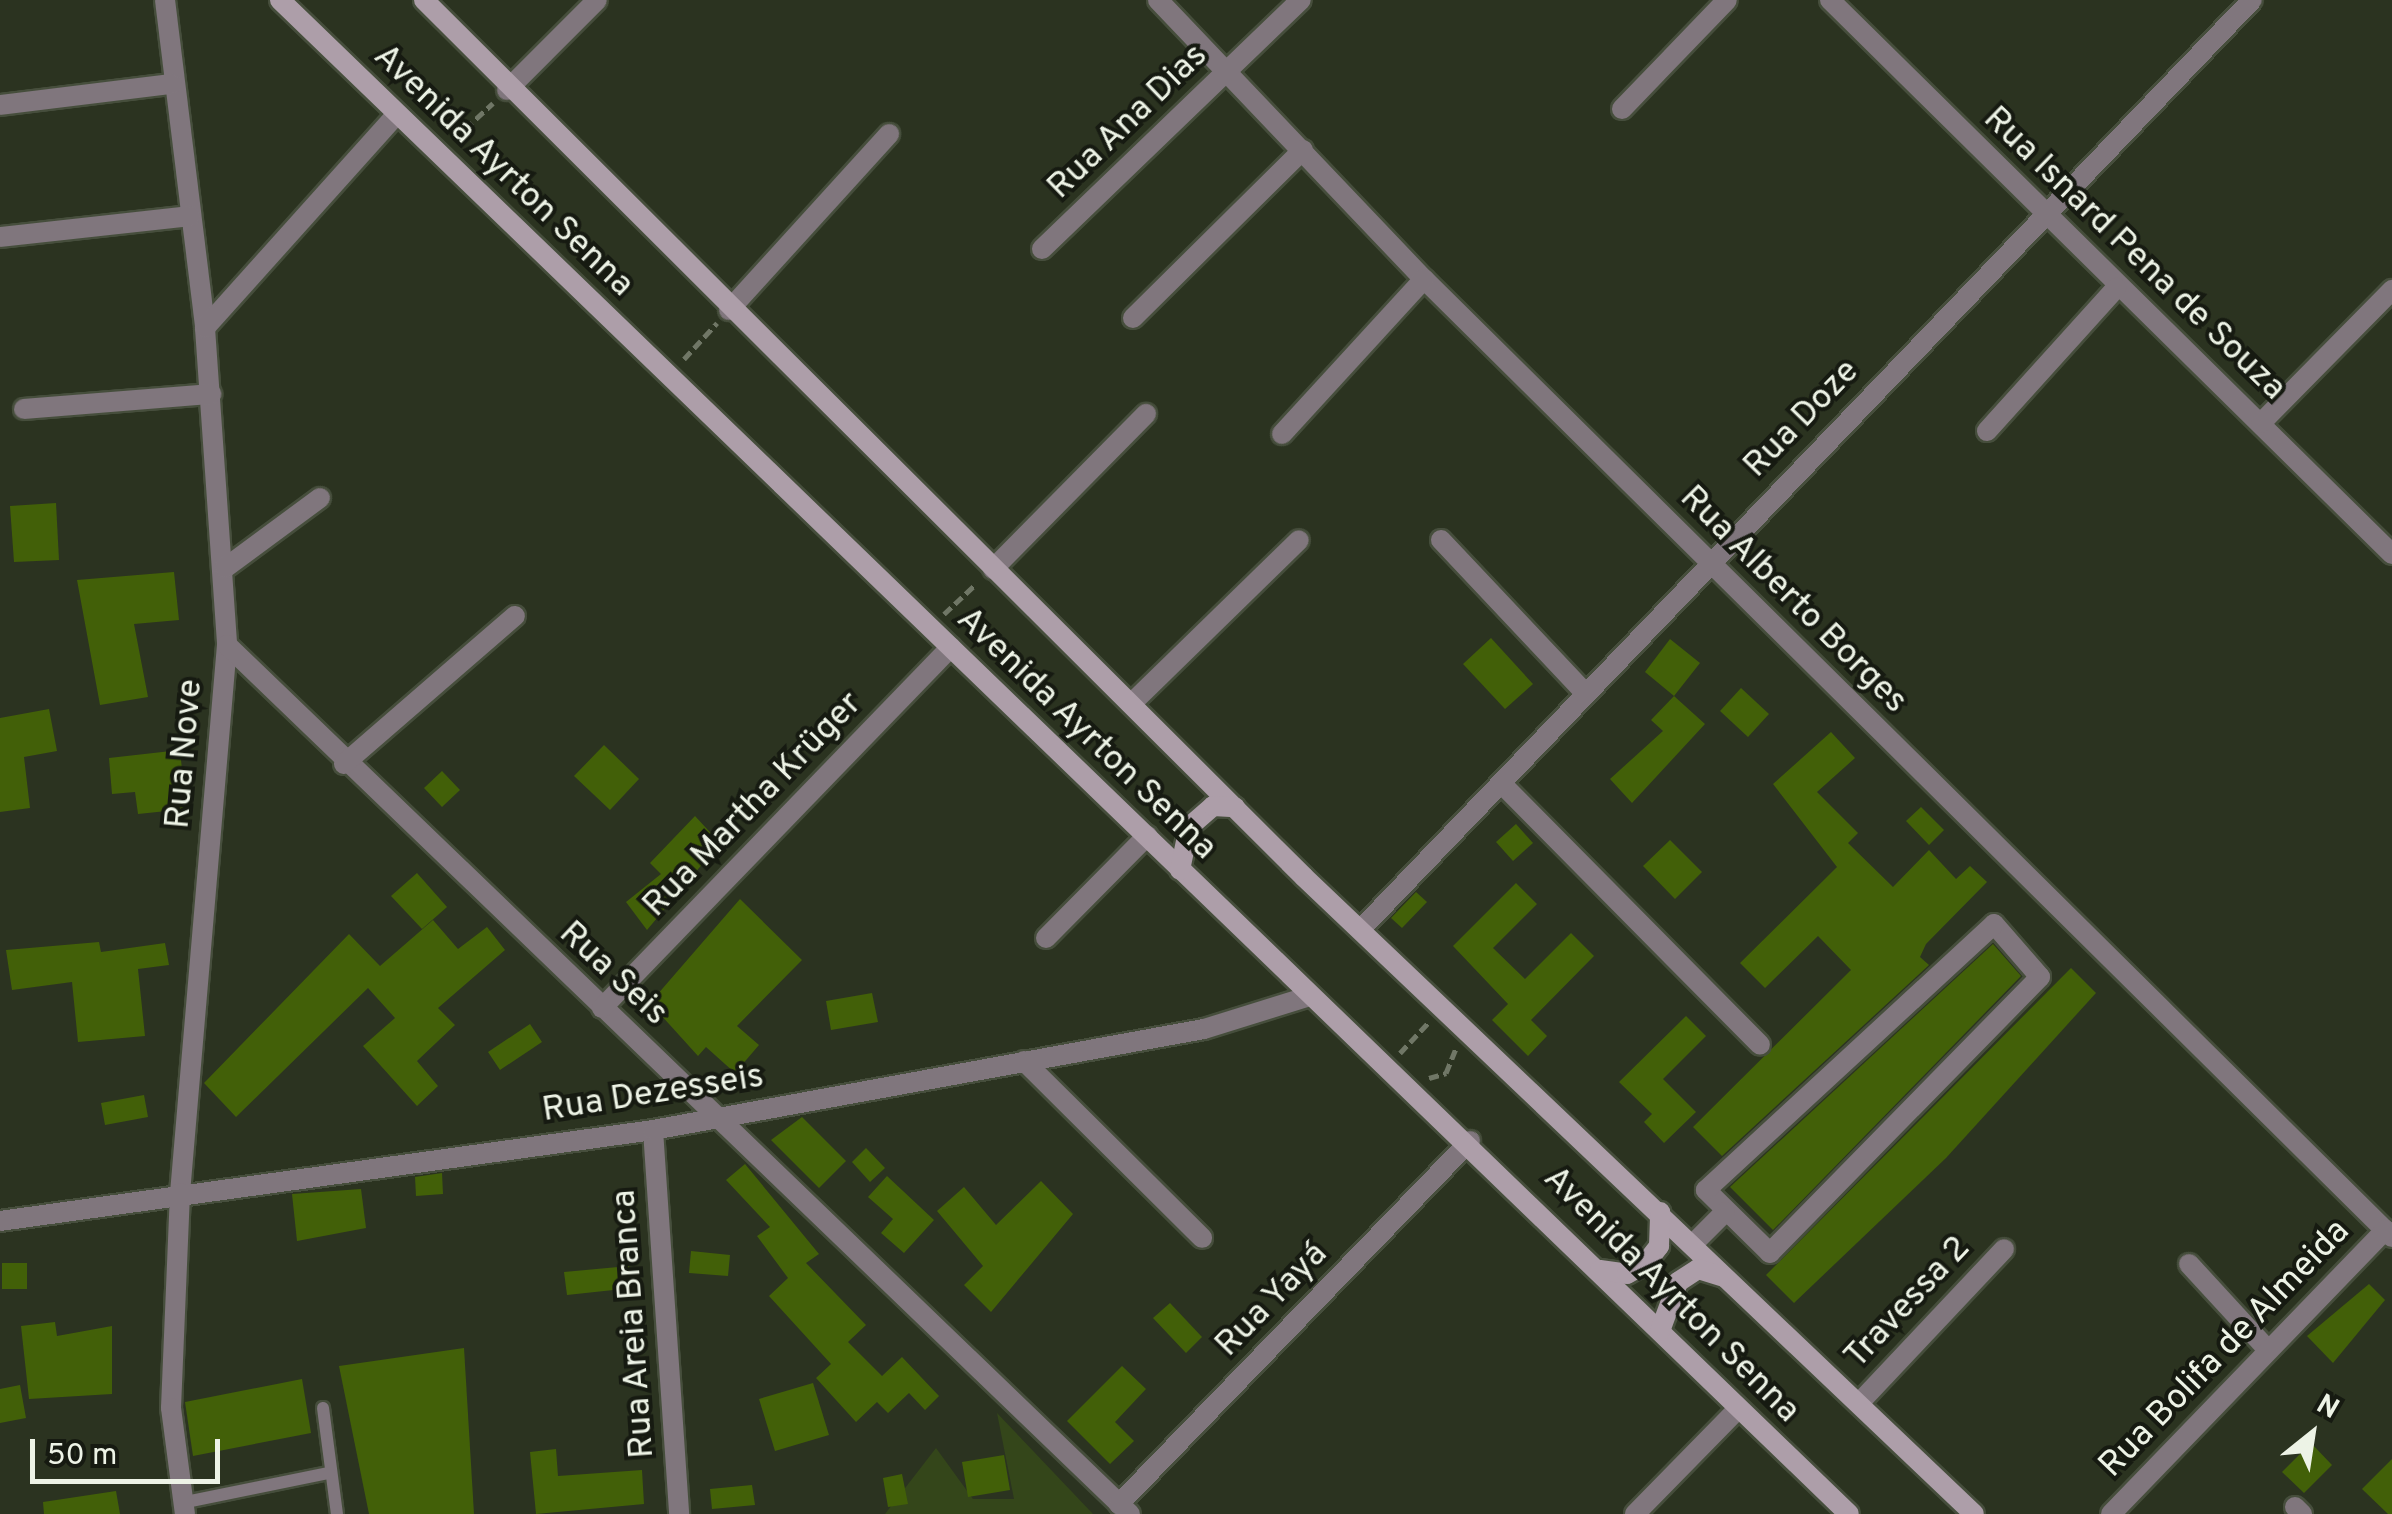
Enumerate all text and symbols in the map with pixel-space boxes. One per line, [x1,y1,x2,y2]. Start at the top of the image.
street label: Avenida Ayrton Senna [364,35,642,307]
street label: Rua Ana Dias [1039,35,1217,209]
street label: Rua Isnard Pena de Souza [1974,98,2294,410]
street label: Rua Doze [1735,351,1869,487]
street label: Rua Alberto Borges [1670,477,1916,723]
street label: Avenida Ayrton Senna [947,598,1225,870]
street label: Rua Nove [158,677,212,831]
street label: Rua Martha Krüger [635,684,871,926]
street label: Rua Seis [550,913,676,1035]
street label: Rua Dezesseis [539,1056,767,1132]
street label: Avenida Ayrton Senna [1533,1157,1809,1433]
street label: Rua Areia Branca [604,1187,664,1461]
street label: Rua Bolifa de Almeida [2090,1211,2360,1487]
street label: Travessa 2 [1836,1228,1980,1378]
street label: Rua Yayá [1207,1233,1337,1367]
north arrow [2262,1384,2362,1484]
text: N [2309,1387,2345,1429]
scale bar [35,1419,225,1481]
text: 50 m [47,1438,117,1475]

